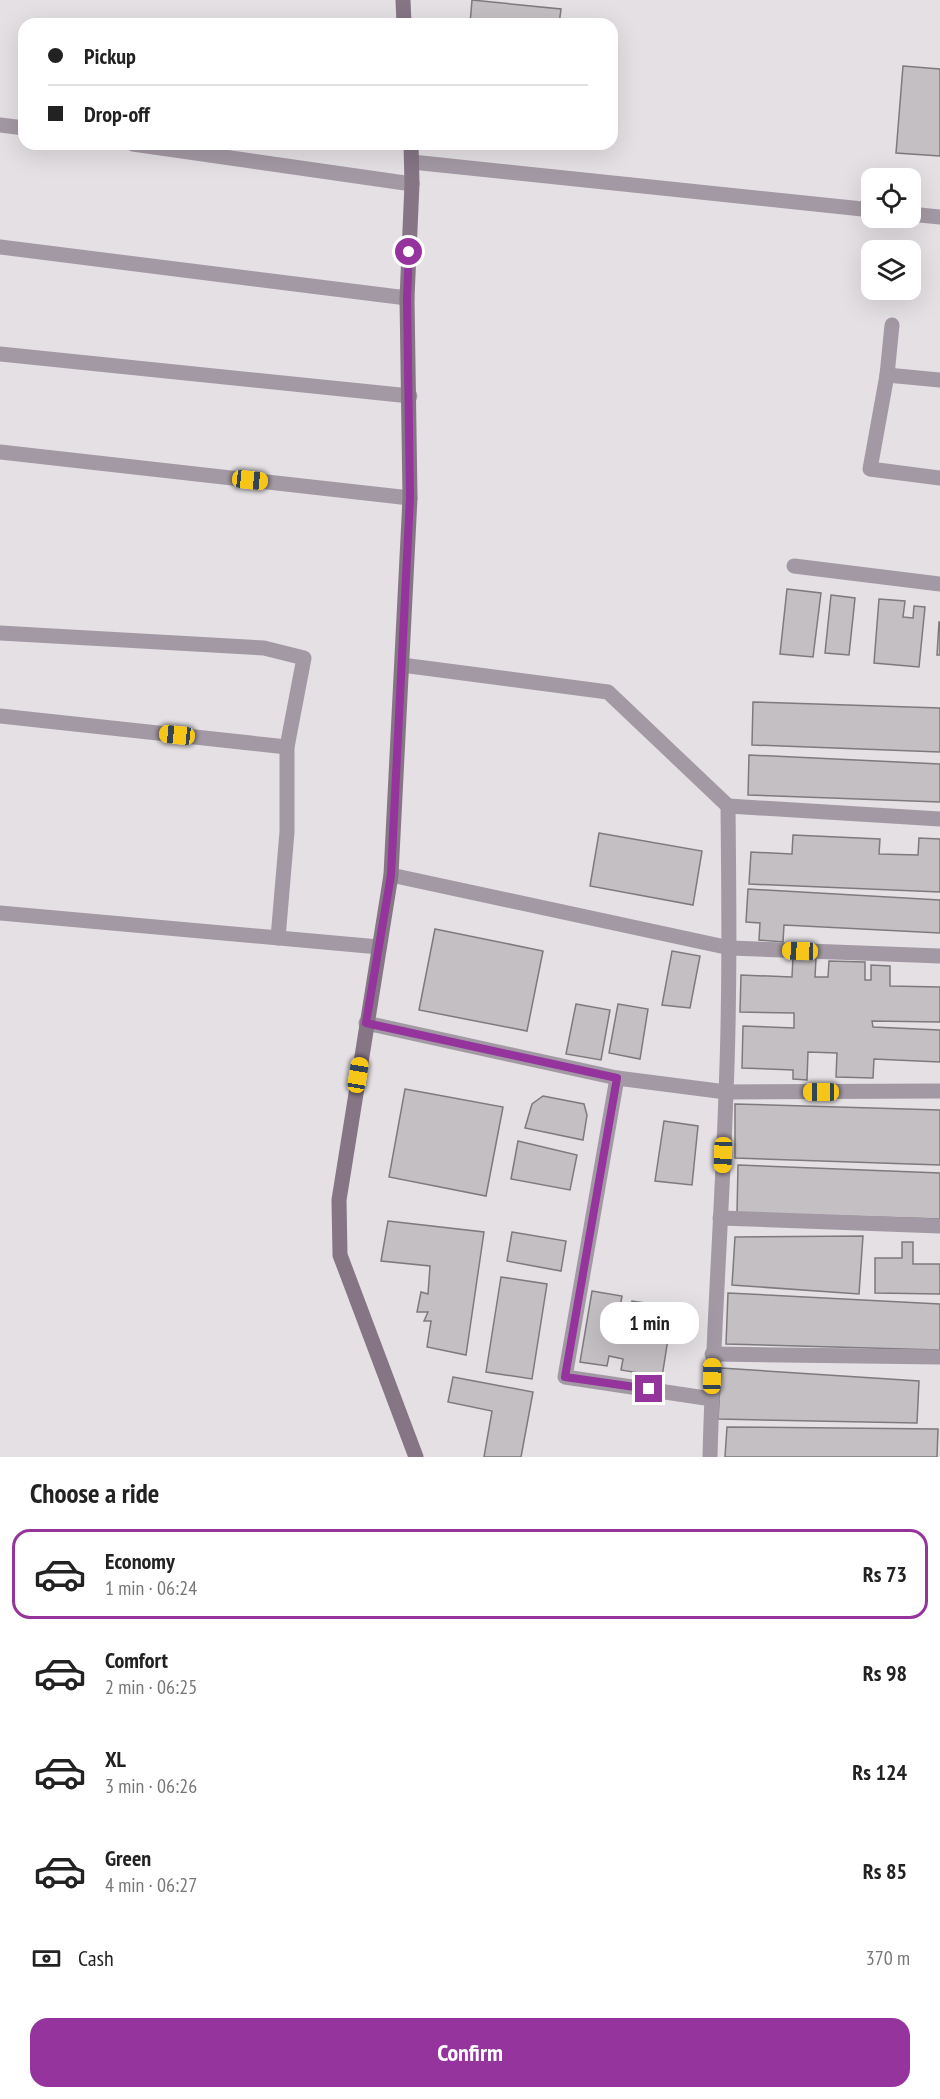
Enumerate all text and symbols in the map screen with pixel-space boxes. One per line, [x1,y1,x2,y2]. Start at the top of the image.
text: Pickup [84,42,136,70]
text: Drop-off [84,100,150,128]
map controls [861,168,921,300]
button: locate [861,168,921,228]
route start [395,238,422,265]
button: layers [861,240,921,300]
car [231,469,269,491]
car [158,724,196,746]
car [782,941,818,961]
car [346,1056,370,1094]
car [803,1083,839,1101]
car [713,1137,733,1173]
callout: 1 min [600,1302,698,1344]
text: 1 min [629,1310,670,1336]
car [703,1358,721,1394]
route end [635,1375,662,1402]
text: Choose a ride [30,1476,159,1510]
icon: car [33,1547,87,1601]
text: Economy [105,1547,175,1575]
text: Rs 73 [863,1560,907,1588]
text: 1 min · 06:24 [105,1575,197,1601]
icon: car [33,1646,87,1700]
text: Comfort [105,1646,168,1674]
text: Rs 98 [863,1659,907,1687]
text: 2 min · 06:25 [105,1674,197,1700]
icon: car [33,1745,87,1799]
text: XL [105,1745,126,1773]
text: Rs 124 [852,1758,907,1786]
text: 3 min · 06:26 [105,1773,197,1799]
icon: car [33,1844,87,1898]
text: Green [105,1844,151,1872]
text: Rs 85 [863,1857,907,1885]
text: 4 min · 06:27 [105,1872,197,1898]
icon: cash [30,1942,63,1975]
text: Cash [78,1944,114,1972]
text: 370 m [866,1945,910,1971]
button: Confirm [30,2018,910,2087]

